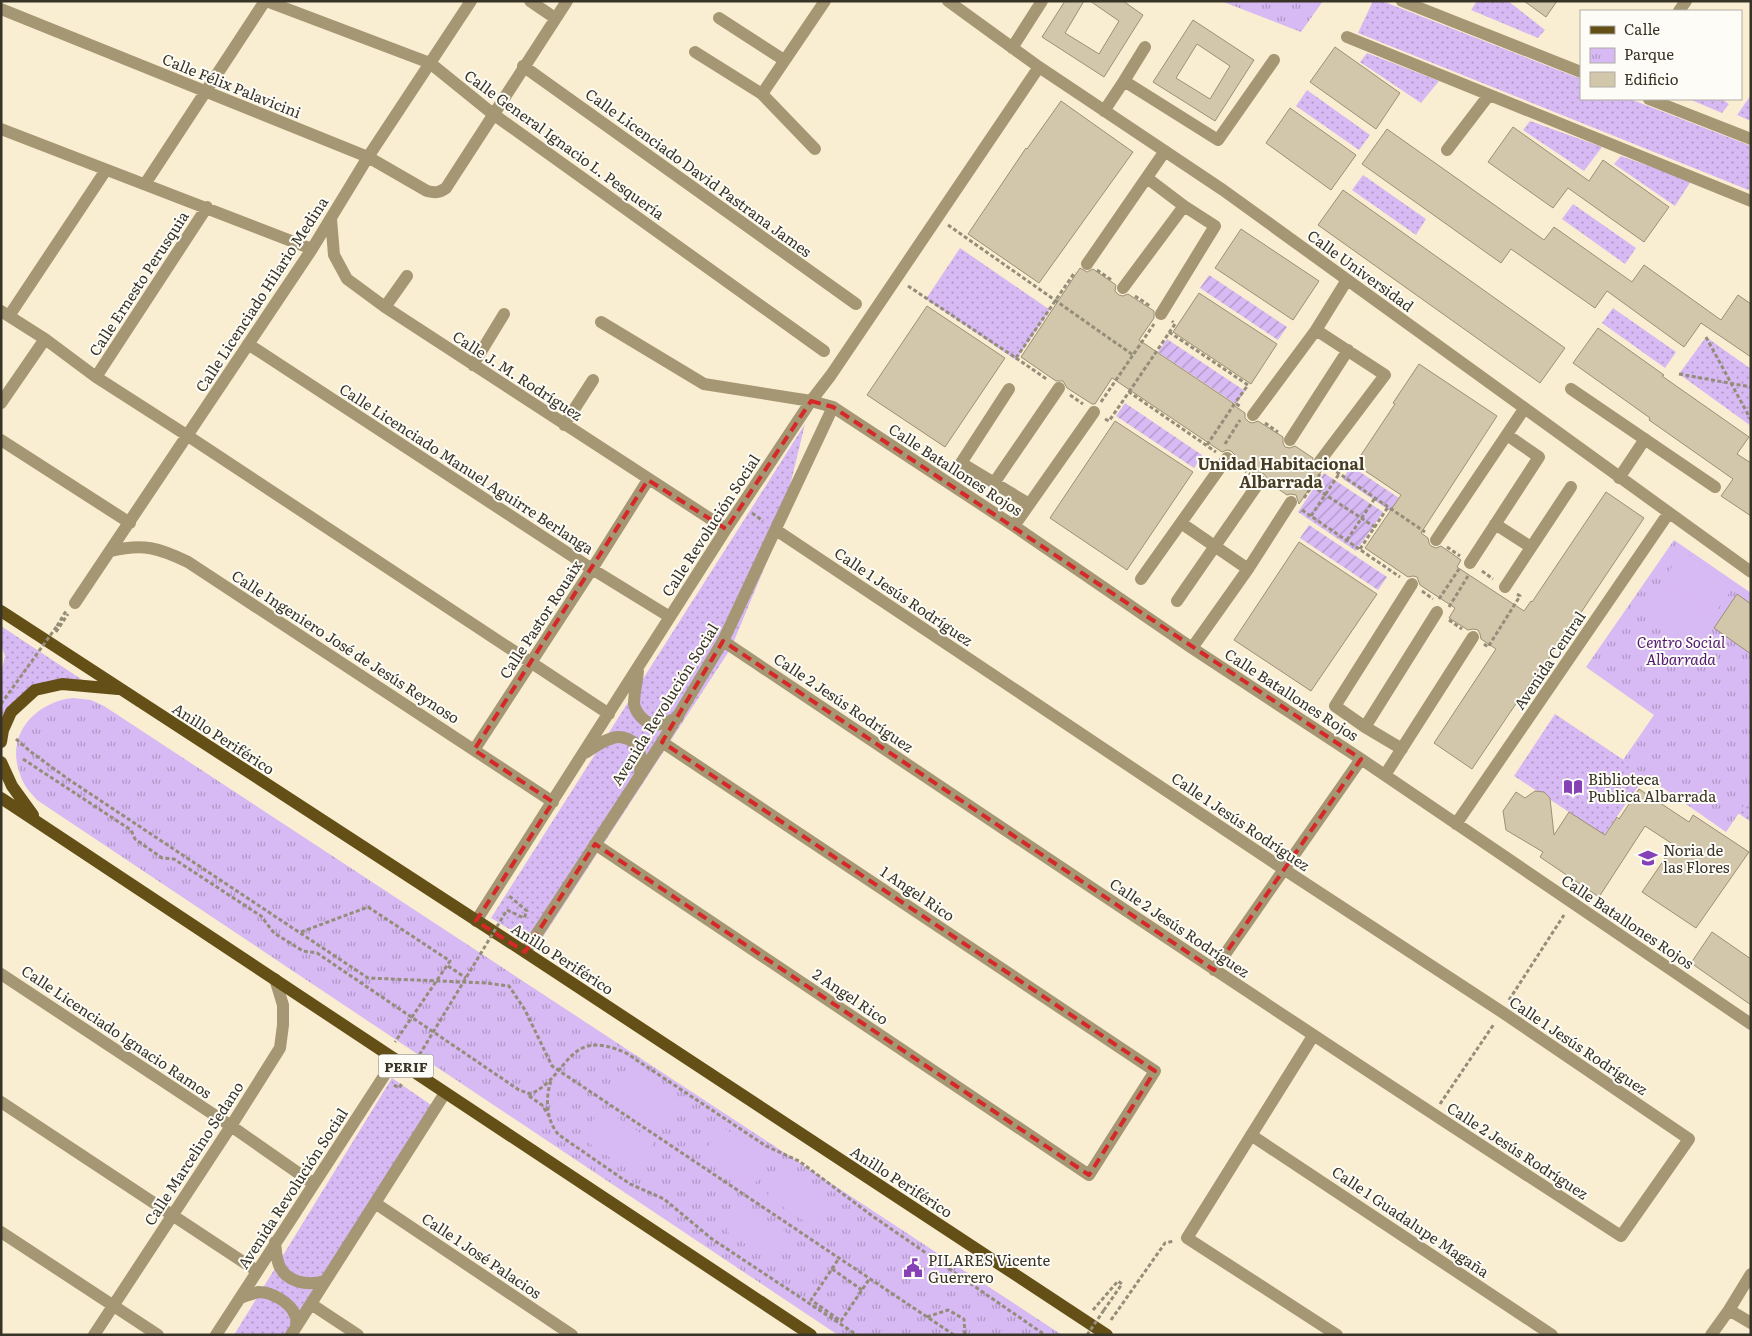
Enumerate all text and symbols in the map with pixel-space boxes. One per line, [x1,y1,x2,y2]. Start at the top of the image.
legend [1580,10,1742,100]
text: Calle [1624,17,1660,40]
text: Parque [1624,42,1674,65]
street label: Calle Félix Palavicini [159,47,305,123]
street label: Calle General Ignacio L. Pesquería [460,63,671,225]
text: Edificio [1624,67,1679,90]
street label: Calle Licenciado David Pastrana James [581,82,817,262]
street label: Calle Licenciado Hilario Medina [189,191,333,396]
street label: Calle Ernesto Perusquia [82,205,194,360]
street label: Calle Universidad [1303,223,1419,317]
street label: Calle J. M. Rodríguez [448,324,588,426]
street label: Calle Licenciado Manuel Aguirre Berlanga [335,377,600,560]
street label: Calle Batallones Rojos [885,417,1028,521]
street label: Calle Revolución Social [655,449,765,601]
district label: Unidad Habitacional Albarrada [1197,451,1365,493]
street label: Calle 1 Jesús Rodríguez [830,541,978,651]
street label: Calle Pastor Rouaix [493,555,587,683]
street label: Calle Ingeniero José de Jesús Reynoso [227,563,465,729]
street label: Avenida Central [1507,606,1591,714]
street label: Avenida Revolución Social [604,618,724,790]
park label: Centro Social Albarrada [1637,630,1726,670]
street label: Calle Batallones Rojos [1221,642,1364,746]
street label: Calle 2 Jesús Rodríguez [769,647,919,757]
street label: Anillo Periférico [168,696,280,780]
street label: Calle 1 Jesús Rodríguez [1167,766,1315,876]
place label: Biblioteca Publica Albarrada [1588,767,1717,807]
library icon: Biblioteca Publica Albarrada [1562,776,1584,798]
place label: Noria de las Flores [1663,838,1730,878]
school or university icon: Noria de las Flores [1637,847,1659,869]
street label: 1 Angel Rico [876,860,960,927]
street label: Calle Batallones Rojos [1557,868,1699,974]
street label: Calle 2 Jesús Rodríguez [1105,872,1255,982]
street label: Anillo Periférico [507,916,619,1000]
street label: Calle Licenciado Ignacio Ramos [17,959,217,1104]
street label: 2 Angel Rico [809,962,894,1030]
street label: Calle 1 Jesús Rodríguez [1505,990,1653,1100]
road number: PERIF [378,1054,434,1078]
street label: Calle Marcelino Sedano [138,1076,248,1230]
street label: Calle 2 Jesús Rodríguez [1443,1096,1593,1204]
street label: Avenida Revolución Social [231,1103,353,1273]
street label: Anillo Periférico [846,1139,958,1223]
street label: Calle 1 Guadalupe Magaña [1328,1160,1495,1283]
street label: Calle 1 José Palacios [418,1206,547,1304]
place label: PILARES Vicente Guerrero [928,1248,1051,1288]
public building icon: PILARES Vicente Guerrero [902,1257,924,1279]

